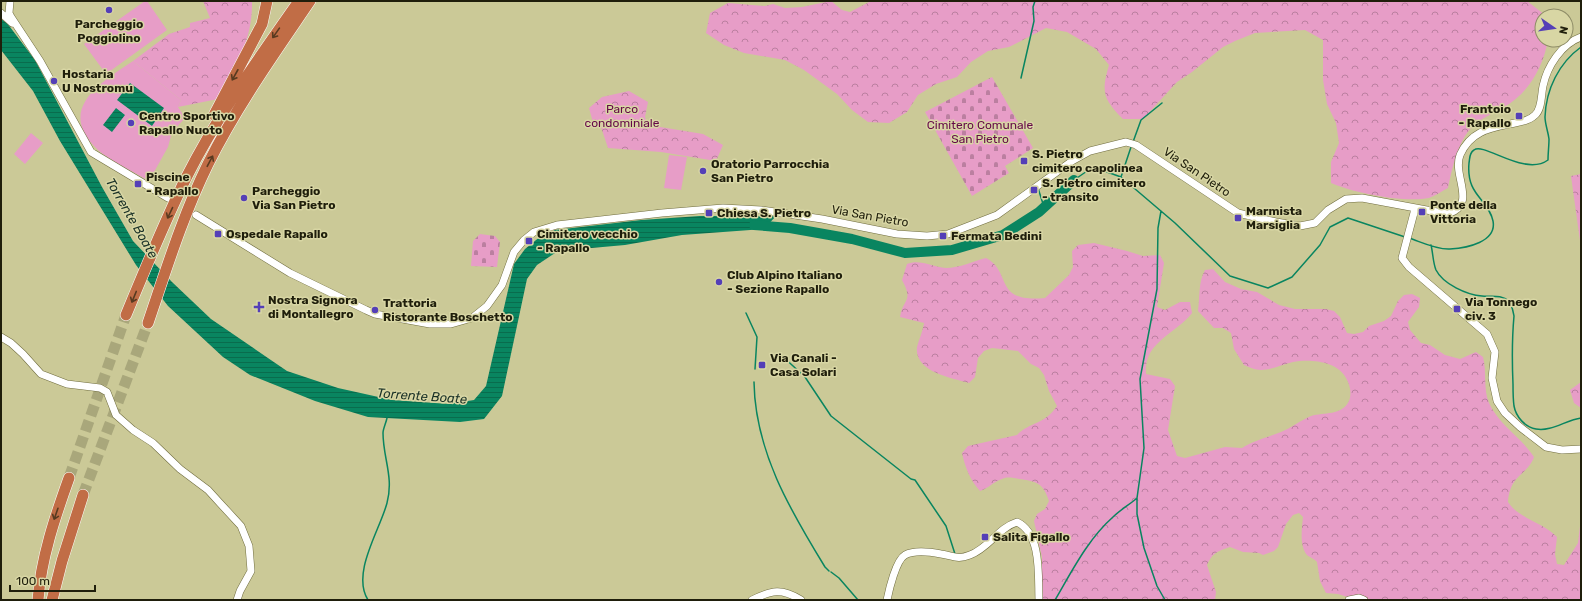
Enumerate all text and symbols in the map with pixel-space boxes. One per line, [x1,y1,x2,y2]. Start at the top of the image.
marker: Parcheggio Poggiolino [104,5,114,15]
north arrow [1534,8,1574,48]
place label: Parcheggio Poggiolino [75,17,143,45]
text: N [1556,25,1570,36]
one-way arrow [272,27,280,38]
place label: Hostaria U Nostromu [62,67,133,95]
one-way arrow [231,69,239,81]
marker: Hostaria U Nostromu [49,76,59,86]
park label: Parco condominiale [585,102,660,130]
place label: Frantoio - Rapallo [1458,102,1511,130]
place label: Centro Sportivo Rapallo Nuoto [139,109,235,137]
marker: Frantoio - Rapallo [1514,111,1524,121]
marker: Centro Sportivo Rapallo Nuoto [126,118,136,128]
park label: Cimitero Comunale San Pietro [927,118,1034,146]
street label: Via San Pietro [1161,144,1233,200]
place label: S. Pietro cimitero capolinea [1032,147,1143,175]
one-way arrow [207,155,214,167]
marker: S. Pietro cimitero capolinea [1019,156,1029,166]
place label: Oratorio Parrocchia San Pietro [711,157,829,185]
marker: Oratorio Parrocchia San Pietro [698,166,708,176]
place label: Piscine - Rapallo [146,170,199,198]
water label: Torrente Boate [103,175,161,261]
place label: S. Pietro cimitero - transito [1042,176,1146,204]
marker: Piscine - Rapallo [133,179,143,189]
place label: Parcheggio Via San Pietro [252,184,336,212]
marker: S. Pietro cimitero - transito [1029,185,1039,195]
marker: Parcheggio Via San Pietro [239,193,249,203]
place label: Ponte della Vittoria [1430,198,1497,226]
street label: Via San Pietro [830,202,910,230]
place label: Marmista Marsiglia [1246,204,1302,232]
place label: Chiesa S. Pietro [717,206,811,220]
one-way arrow [166,207,173,219]
marker: Ponte della Vittoria [1417,207,1427,217]
marker: Chiesa S. Pietro [704,208,714,218]
marker: Marmista Marsiglia [1233,213,1243,223]
place label: Ospedale Rapallo [226,227,328,241]
place label: Cimitero vecchio - Rapallo [537,227,638,255]
marker: Ospedale Rapallo [213,229,223,239]
place label: Fermata Bedini [951,229,1042,243]
marker: Fermata Bedini [938,231,948,241]
marker: Cimitero vecchio - Rapallo [524,236,534,246]
place label: Club Alpino Italiano - Sezione Rapallo [727,268,843,296]
marker: Club Alpino Italiano - Sezione Rapallo [714,277,724,287]
one-way arrow [129,291,137,303]
place label: Nostra Signora di Montallegro [268,293,358,321]
place label: Via Tonnego civ. 3 [1465,295,1537,323]
place label: Trattoria Ristorante Boschetto [383,296,513,324]
marker: Nostra Signora di Montallegro [253,301,265,313]
marker: Via Tonnego civ. 3 [1452,304,1462,314]
marker: Trattoria Ristorante Boschetto [370,305,380,315]
place label: Via Canali - Casa Solari [770,351,837,379]
marker: Via Canali - Casa Solari [757,360,767,370]
water label: Torrente Boate [377,385,467,407]
one-way arrow [52,508,59,521]
place label: Salita Figallo [993,530,1070,544]
marker: Salita Figallo [980,532,990,542]
scale bar [10,567,95,593]
text: 100 m [16,574,50,588]

